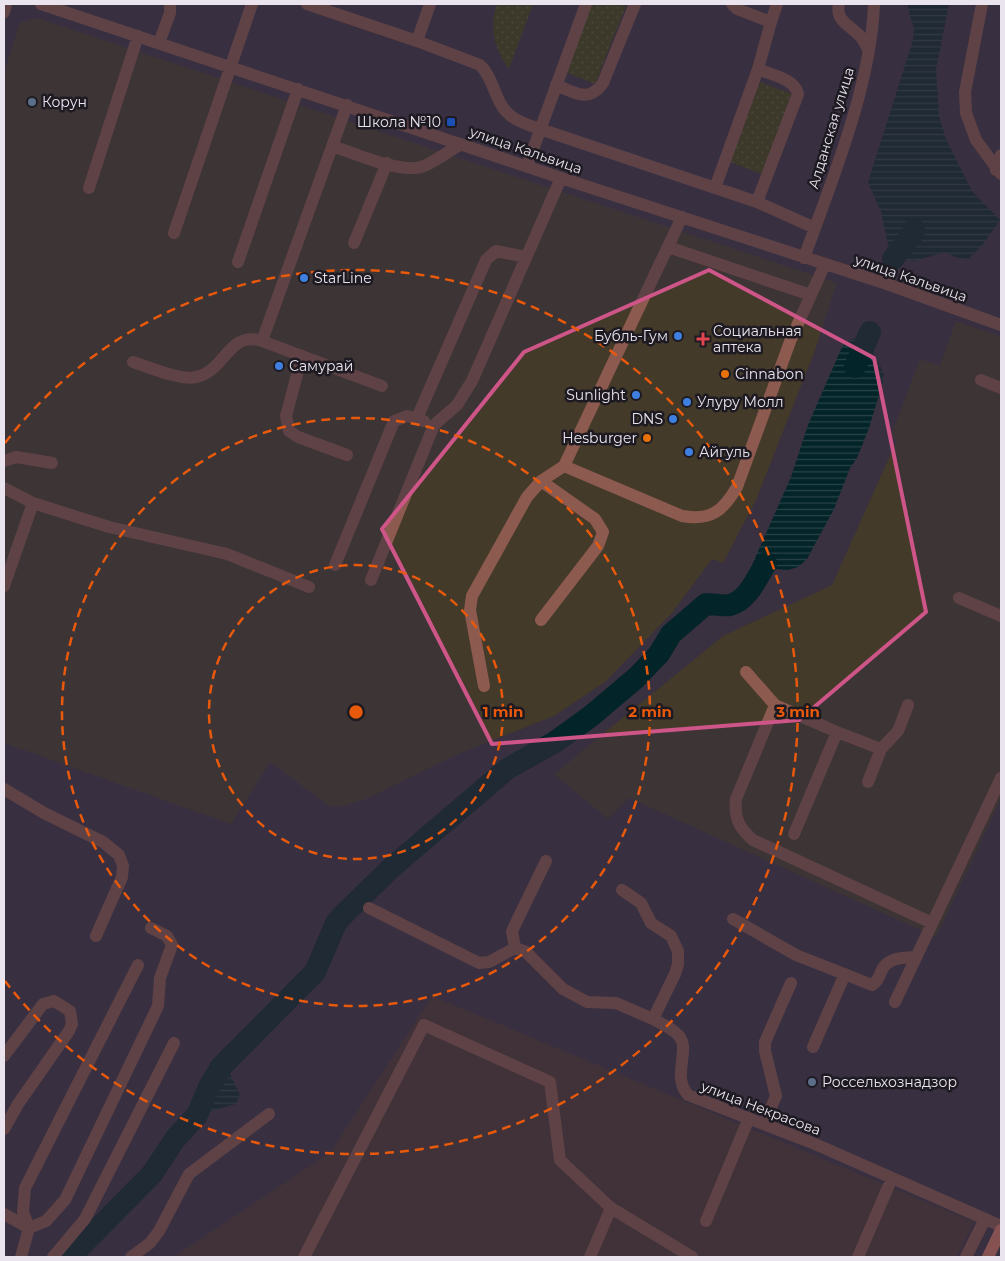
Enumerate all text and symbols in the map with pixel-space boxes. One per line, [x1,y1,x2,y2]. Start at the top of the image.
street label: Алданская улица [804,65,858,191]
place label: Корун [42,93,87,111]
marker: Корун [26,96,38,108]
place label: Школа №10 [357,113,441,131]
marker: Школа №10 [445,116,457,128]
street label: улица Кальвица [466,122,585,178]
street label: улица Кальвица [851,250,970,306]
place label: StarLine [314,269,372,287]
marker: StarLine [298,272,310,284]
place label: Социальная аптека [713,322,802,356]
place label: Бубль-Гум [594,327,668,345]
marker: Бубль-Гум [672,330,684,342]
marker: Социальная аптека [697,333,709,345]
place label: Самурай [289,357,353,375]
marker: Самурай [273,360,285,372]
place label: Cinnabon [735,365,804,383]
marker: Cinnabon [719,368,731,380]
place label: Sunlight [566,386,626,404]
marker: Sunlight [630,389,642,401]
place label: Улуру Молл [697,393,784,411]
marker: Улуру Молл [681,396,693,408]
place label: DNS [631,410,663,428]
marker: DNS [667,413,679,425]
place label: Hesburger [562,429,637,447]
marker: Hesburger [641,432,653,444]
place label: Айгуль [699,443,750,461]
marker: Айгуль [683,446,695,458]
text: 1 min [483,702,523,721]
text: 2 min [628,702,672,721]
text: 3 min [775,702,820,721]
centre of rings [347,703,365,721]
place label: Россельхознадзор [822,1073,957,1091]
marker: Россельхознадзор [806,1076,818,1088]
street label: улица Некрасова [698,1077,823,1139]

